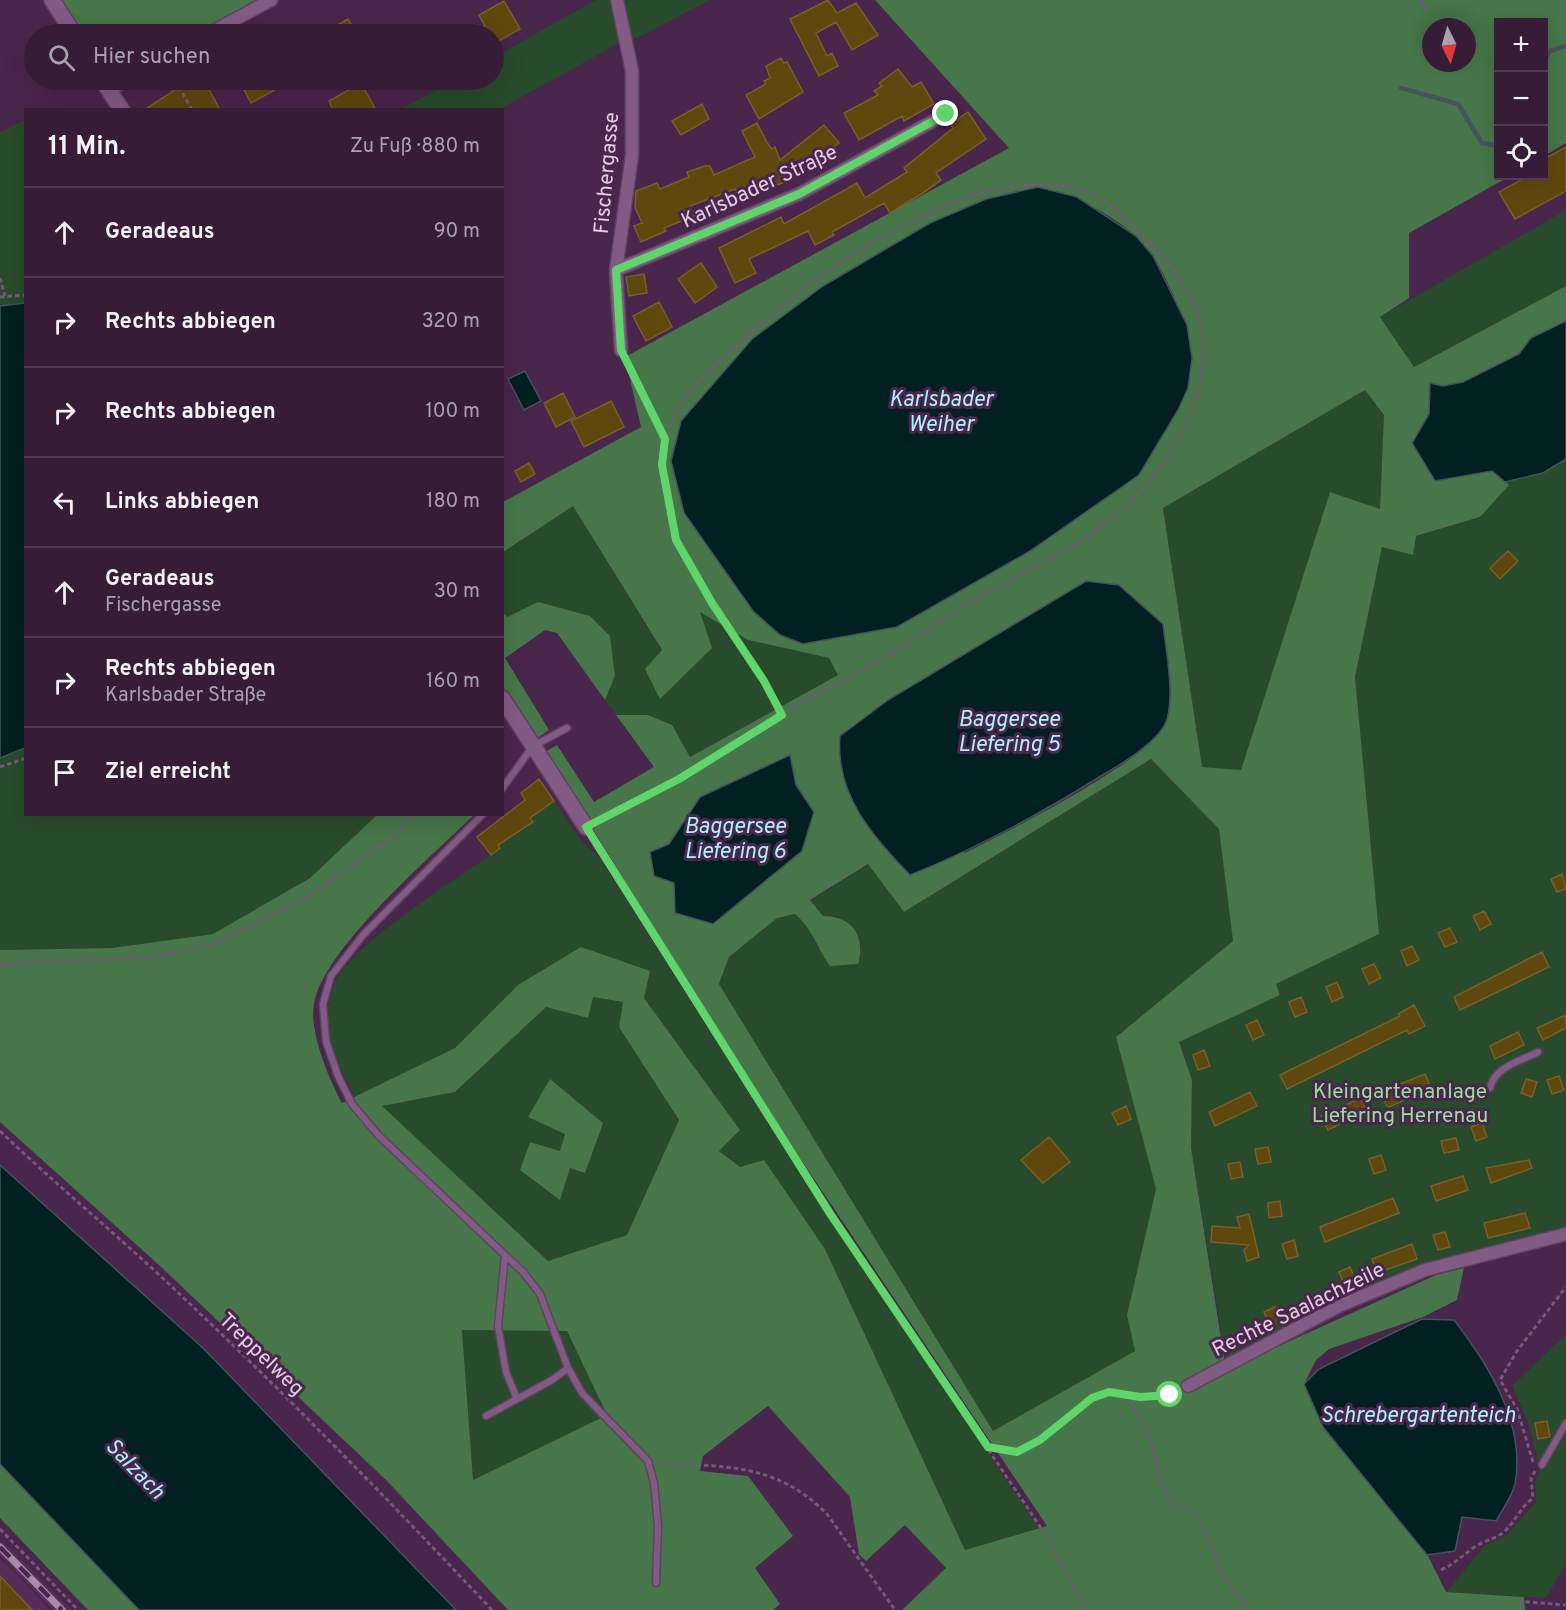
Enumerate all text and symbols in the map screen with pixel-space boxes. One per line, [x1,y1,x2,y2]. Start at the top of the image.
north arrow [1422,18,1476,72]
map controls [1494,18,1548,180]
button: + [1494,18,1548,72]
search box [24,24,504,90]
icon: search [45,41,78,74]
text: Hier suchen [93,44,210,71]
button: − [1494,72,1548,126]
route end [932,100,958,126]
street label: Fischergasse [589,111,626,235]
button: locate [1494,126,1548,180]
text: 11 Min. [48,131,126,164]
text: Zu Fuß · 880 m [350,134,480,160]
street label: Karlsbader Straße [677,139,842,235]
icon: ahead [48,216,81,249]
text: Geradeaus [105,219,215,246]
text: 90 m [434,219,480,245]
icon: right [48,306,81,339]
text: Rechts abbiegen [105,309,276,336]
text: 320 m [422,309,480,335]
water label: Karlsbader Weiher [889,387,995,439]
icon: right [48,396,81,429]
text: Rechts abbiegen [105,399,276,426]
text: 100 m [425,399,480,425]
icon: left [48,486,81,519]
text: Links abbiegen [105,489,259,516]
text: 180 m [426,489,480,515]
text: Geradeaus [105,566,215,593]
icon: ahead [48,576,81,609]
text: 30 m [434,579,480,605]
text: Fischergasse [105,593,222,619]
text: Rechts abbiegen [105,656,276,683]
icon: right [48,666,81,699]
text: 160 m [426,669,480,695]
text: Karlsbader Straße [105,683,266,709]
water label: Baggersee Liefering 5 [958,707,1061,759]
icon: arrive [48,756,81,789]
text: Ziel erreicht [105,759,231,786]
water label: Baggersee Liefering 6 [684,814,787,866]
park label: Kleingartenanlage Liefering Herrenau [1312,1079,1488,1130]
street label: Rechte Saalachzeile [1208,1257,1389,1364]
street label: Treppelweg [213,1308,309,1403]
route start [1156,1381,1182,1407]
water label: Schrebergartenteich [1321,1403,1515,1430]
water label: Salzach [99,1434,170,1506]

